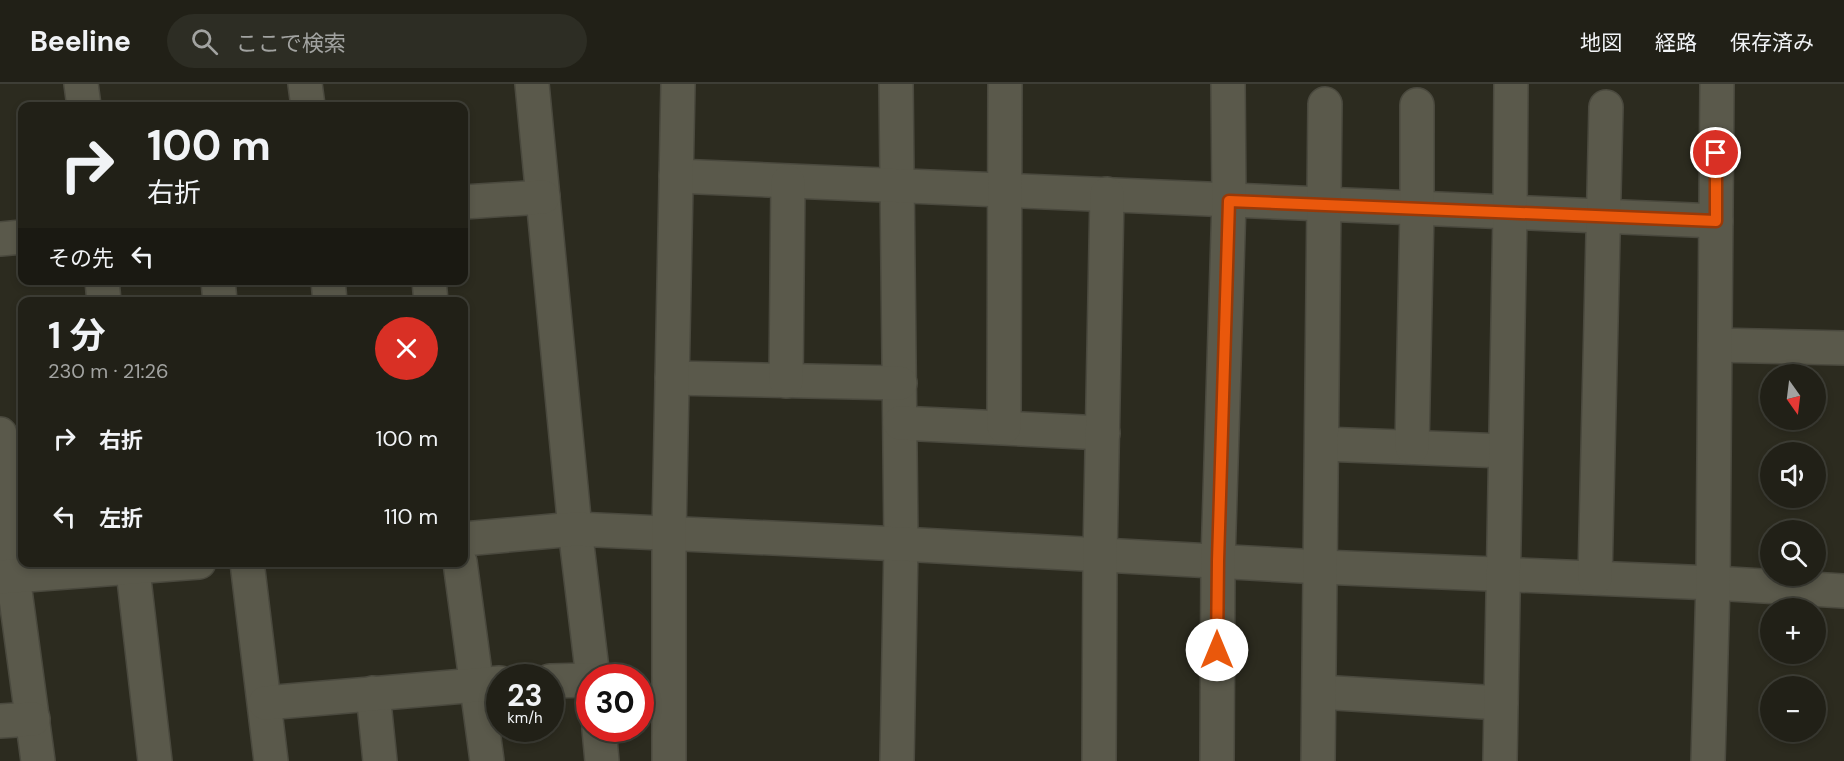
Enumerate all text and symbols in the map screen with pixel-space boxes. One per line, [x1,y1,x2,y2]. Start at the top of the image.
search box [167,14,587,68]
text: Beeline [30,23,131,60]
icon: search [188,25,221,58]
text: ここで検索 [236,29,346,58]
text: 地図 [1580,29,1622,57]
text: 経路 [1655,29,1697,57]
text: 保存済み [1730,29,1814,57]
text: 100 m [147,118,271,173]
icon: right [48,126,126,204]
pin [1690,127,1741,178]
icon: arrive [1699,136,1732,169]
text: 右折 [147,175,201,210]
icon: left [126,240,159,273]
text: その先 [48,244,114,273]
text: 1 分 [48,312,106,359]
button: close [375,317,438,380]
text: 230 m · 21:26 [48,358,169,384]
north arrow [1760,364,1826,430]
map controls [1760,364,1826,742]
icon: right [48,422,81,455]
text: 100 m [376,424,438,453]
text: 右折 [99,426,143,455]
button: sound [1760,442,1826,508]
icon: left [48,500,81,533]
text: 110 m [384,502,438,531]
text: 左折 [99,504,143,533]
button: search [1760,520,1826,586]
button: + [1760,598,1826,664]
position arrow [1185,618,1249,682]
speed limit sign: 30 [576,664,654,742]
text: 23 [507,676,543,715]
button: − [1760,676,1826,742]
text: km/h [507,708,543,728]

